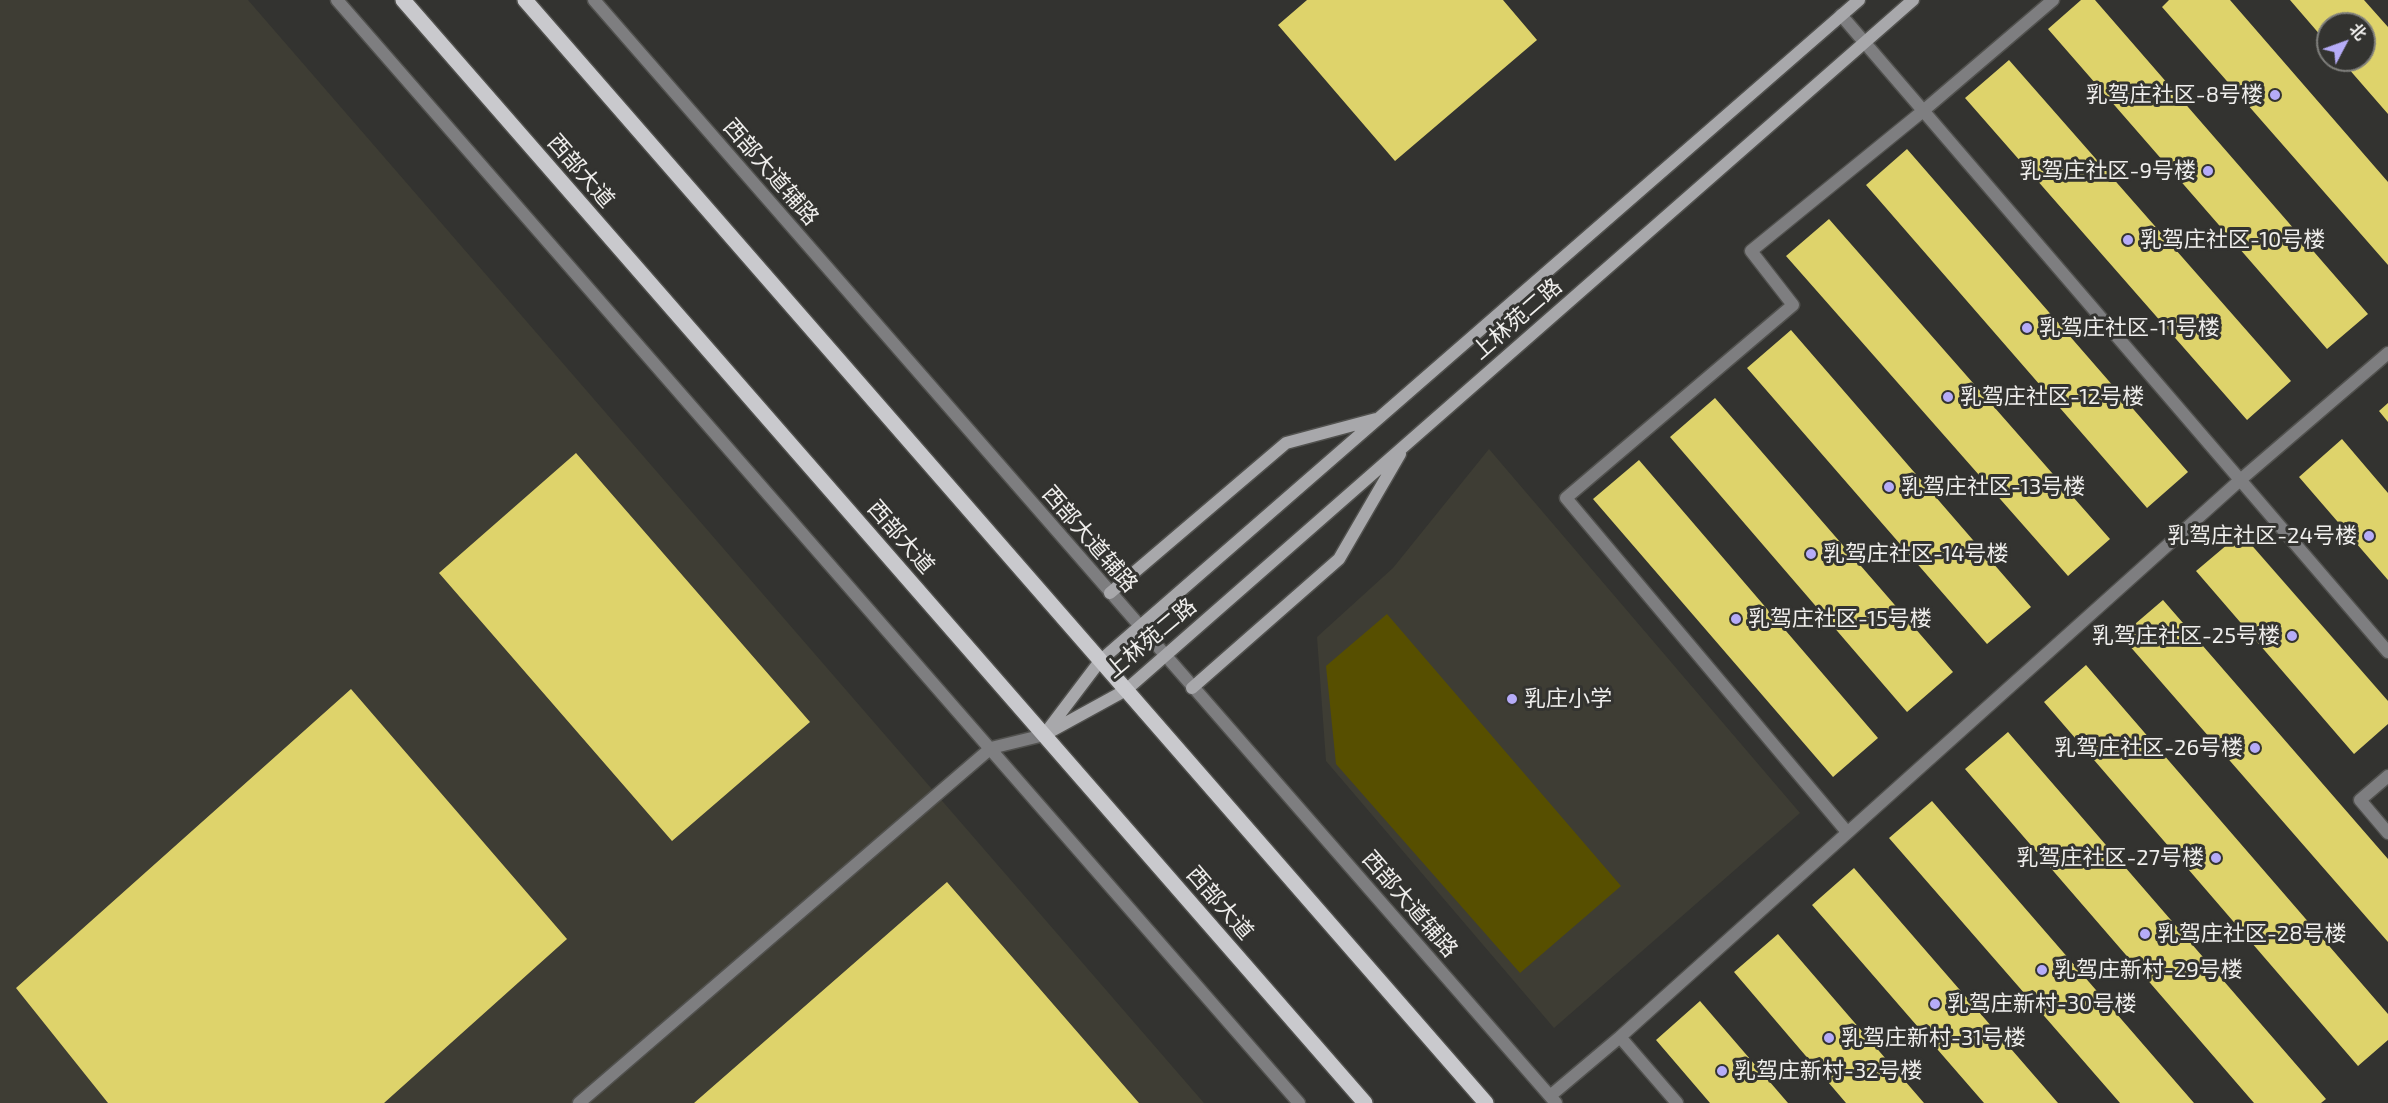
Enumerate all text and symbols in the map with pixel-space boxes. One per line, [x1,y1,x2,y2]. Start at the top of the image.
north arrow [2316,12,2376,72]
text: 北 [2346,19,2371,43]
place label: 乳驾庄社区-8号楼 [2086,82,2263,108]
marker: 乳驾庄社区-8号楼 [2268,88,2282,102]
street label: 西部大道辅路 [718,114,824,230]
street label: 西部大道 [542,129,620,213]
place label: 乳驾庄社区-9号楼 [2020,158,2196,184]
marker: 乳驾庄社区-9号楼 [2201,164,2215,178]
place label: 乳驾庄社区-10号楼 [2140,227,2325,253]
marker: 乳驾庄社区-10号楼 [2121,233,2135,247]
street label: 上林苑二路 [1467,273,1567,365]
place label: 乳驾庄社区-11号楼 [2039,315,2220,341]
marker: 乳驾庄社区-11号楼 [2020,321,2034,335]
place label: 乳驾庄社区-12号楼 [1960,384,2144,410]
marker: 乳驾庄社区-12号楼 [1941,390,1955,404]
place label: 乳驾庄社区-13号楼 [1901,474,2085,500]
marker: 乳驾庄社区-13号楼 [1882,480,1896,494]
street label: 西部大道辅路 [1037,481,1143,597]
street label: 西部大道 [862,495,940,579]
place label: 乳驾庄社区-24号楼 [2167,523,2357,549]
marker: 乳驾庄社区-24号楼 [2362,529,2376,543]
place label: 乳驾庄社区-14号楼 [1823,541,2008,567]
marker: 乳驾庄社区-14号楼 [1804,547,1818,561]
street label: 上林苑二路 [1100,593,1202,683]
place label: 乳驾庄社区-15号楼 [1748,606,1932,632]
marker: 乳驾庄社区-15号楼 [1729,612,1743,626]
place label: 乳驾庄社区-25号楼 [2092,623,2280,649]
marker: 乳驾庄社区-25号楼 [2285,629,2299,643]
place label: 乳庄小学 [1524,686,1612,712]
marker: 乳庄小学 [1505,692,1519,706]
place label: 乳驾庄社区-26号楼 [2054,735,2243,761]
marker: 乳驾庄社区-26号楼 [2248,741,2262,755]
place label: 乳驾庄社区-27号楼 [2016,845,2204,871]
street label: 西部大道辅路 [1357,846,1463,962]
marker: 乳驾庄社区-27号楼 [2209,851,2223,865]
street label: 西部大道 [1181,861,1259,945]
place label: 乳驾庄社区-28号楼 [2157,921,2347,947]
marker: 乳驾庄社区-28号楼 [2138,927,2152,941]
place label: 乳驾庄新村-29号楼 [2054,957,2243,983]
marker: 乳驾庄新村-29号楼 [2035,963,2049,977]
place label: 乳驾庄新村-30号楼 [1947,991,2136,1017]
marker: 乳驾庄新村-30号楼 [1928,997,1942,1011]
place label: 乳驾庄新村-31号楼 [1841,1025,2026,1051]
marker: 乳驾庄新村-31号楼 [1822,1031,1836,1045]
place label: 乳驾庄新村-32号楼 [1734,1058,1922,1084]
marker: 乳驾庄新村-32号楼 [1715,1064,1729,1078]

